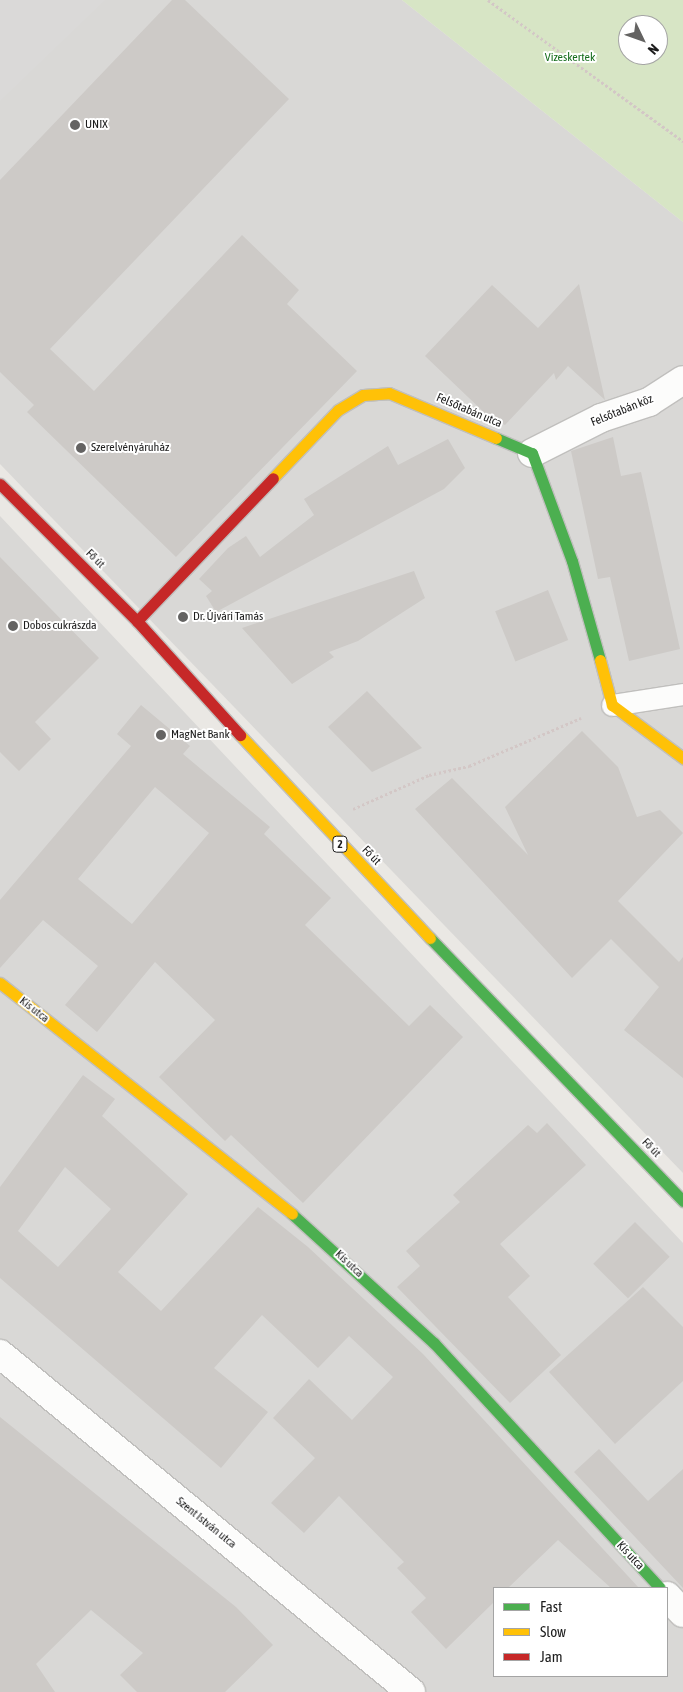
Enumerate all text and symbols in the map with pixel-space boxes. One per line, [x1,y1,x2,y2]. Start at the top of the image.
north arrow [618,15,668,65]
text: N [645,41,662,58]
park label: Vizeskertek [545,51,595,65]
place label: UNIX [85,118,108,132]
marker: UNIX [69,119,81,131]
street label: Felsőtabán utca [434,391,504,431]
street label: Felsőtabán köz [589,392,655,430]
place label: Szerelvényáruház [91,441,169,455]
marker: Szerelvényáruház [75,442,87,454]
street label: Fő út [82,546,108,572]
place label: Dr. Újvári Tamás [193,610,263,624]
marker: Dr. Újvári Tamás [177,611,189,623]
place label: Dobos cukrászda [23,619,97,633]
marker: Dobos cukrászda [7,620,19,632]
place label: MagNet Bank [171,728,230,742]
marker: MagNet Bank [155,729,167,741]
road number: 2 [331,836,349,852]
street label: Fő út [358,843,384,869]
street label: Kis utca [16,994,52,1026]
street label: Fő út [638,1135,664,1161]
street label: Kis utca [332,1247,366,1281]
street label: Szent István utca [173,1494,239,1552]
street label: Kis utca [613,1539,647,1573]
legend [493,1587,668,1677]
text: Fast [540,1598,562,1615]
text: Slow [540,1623,566,1640]
text: Jam [540,1648,563,1665]

